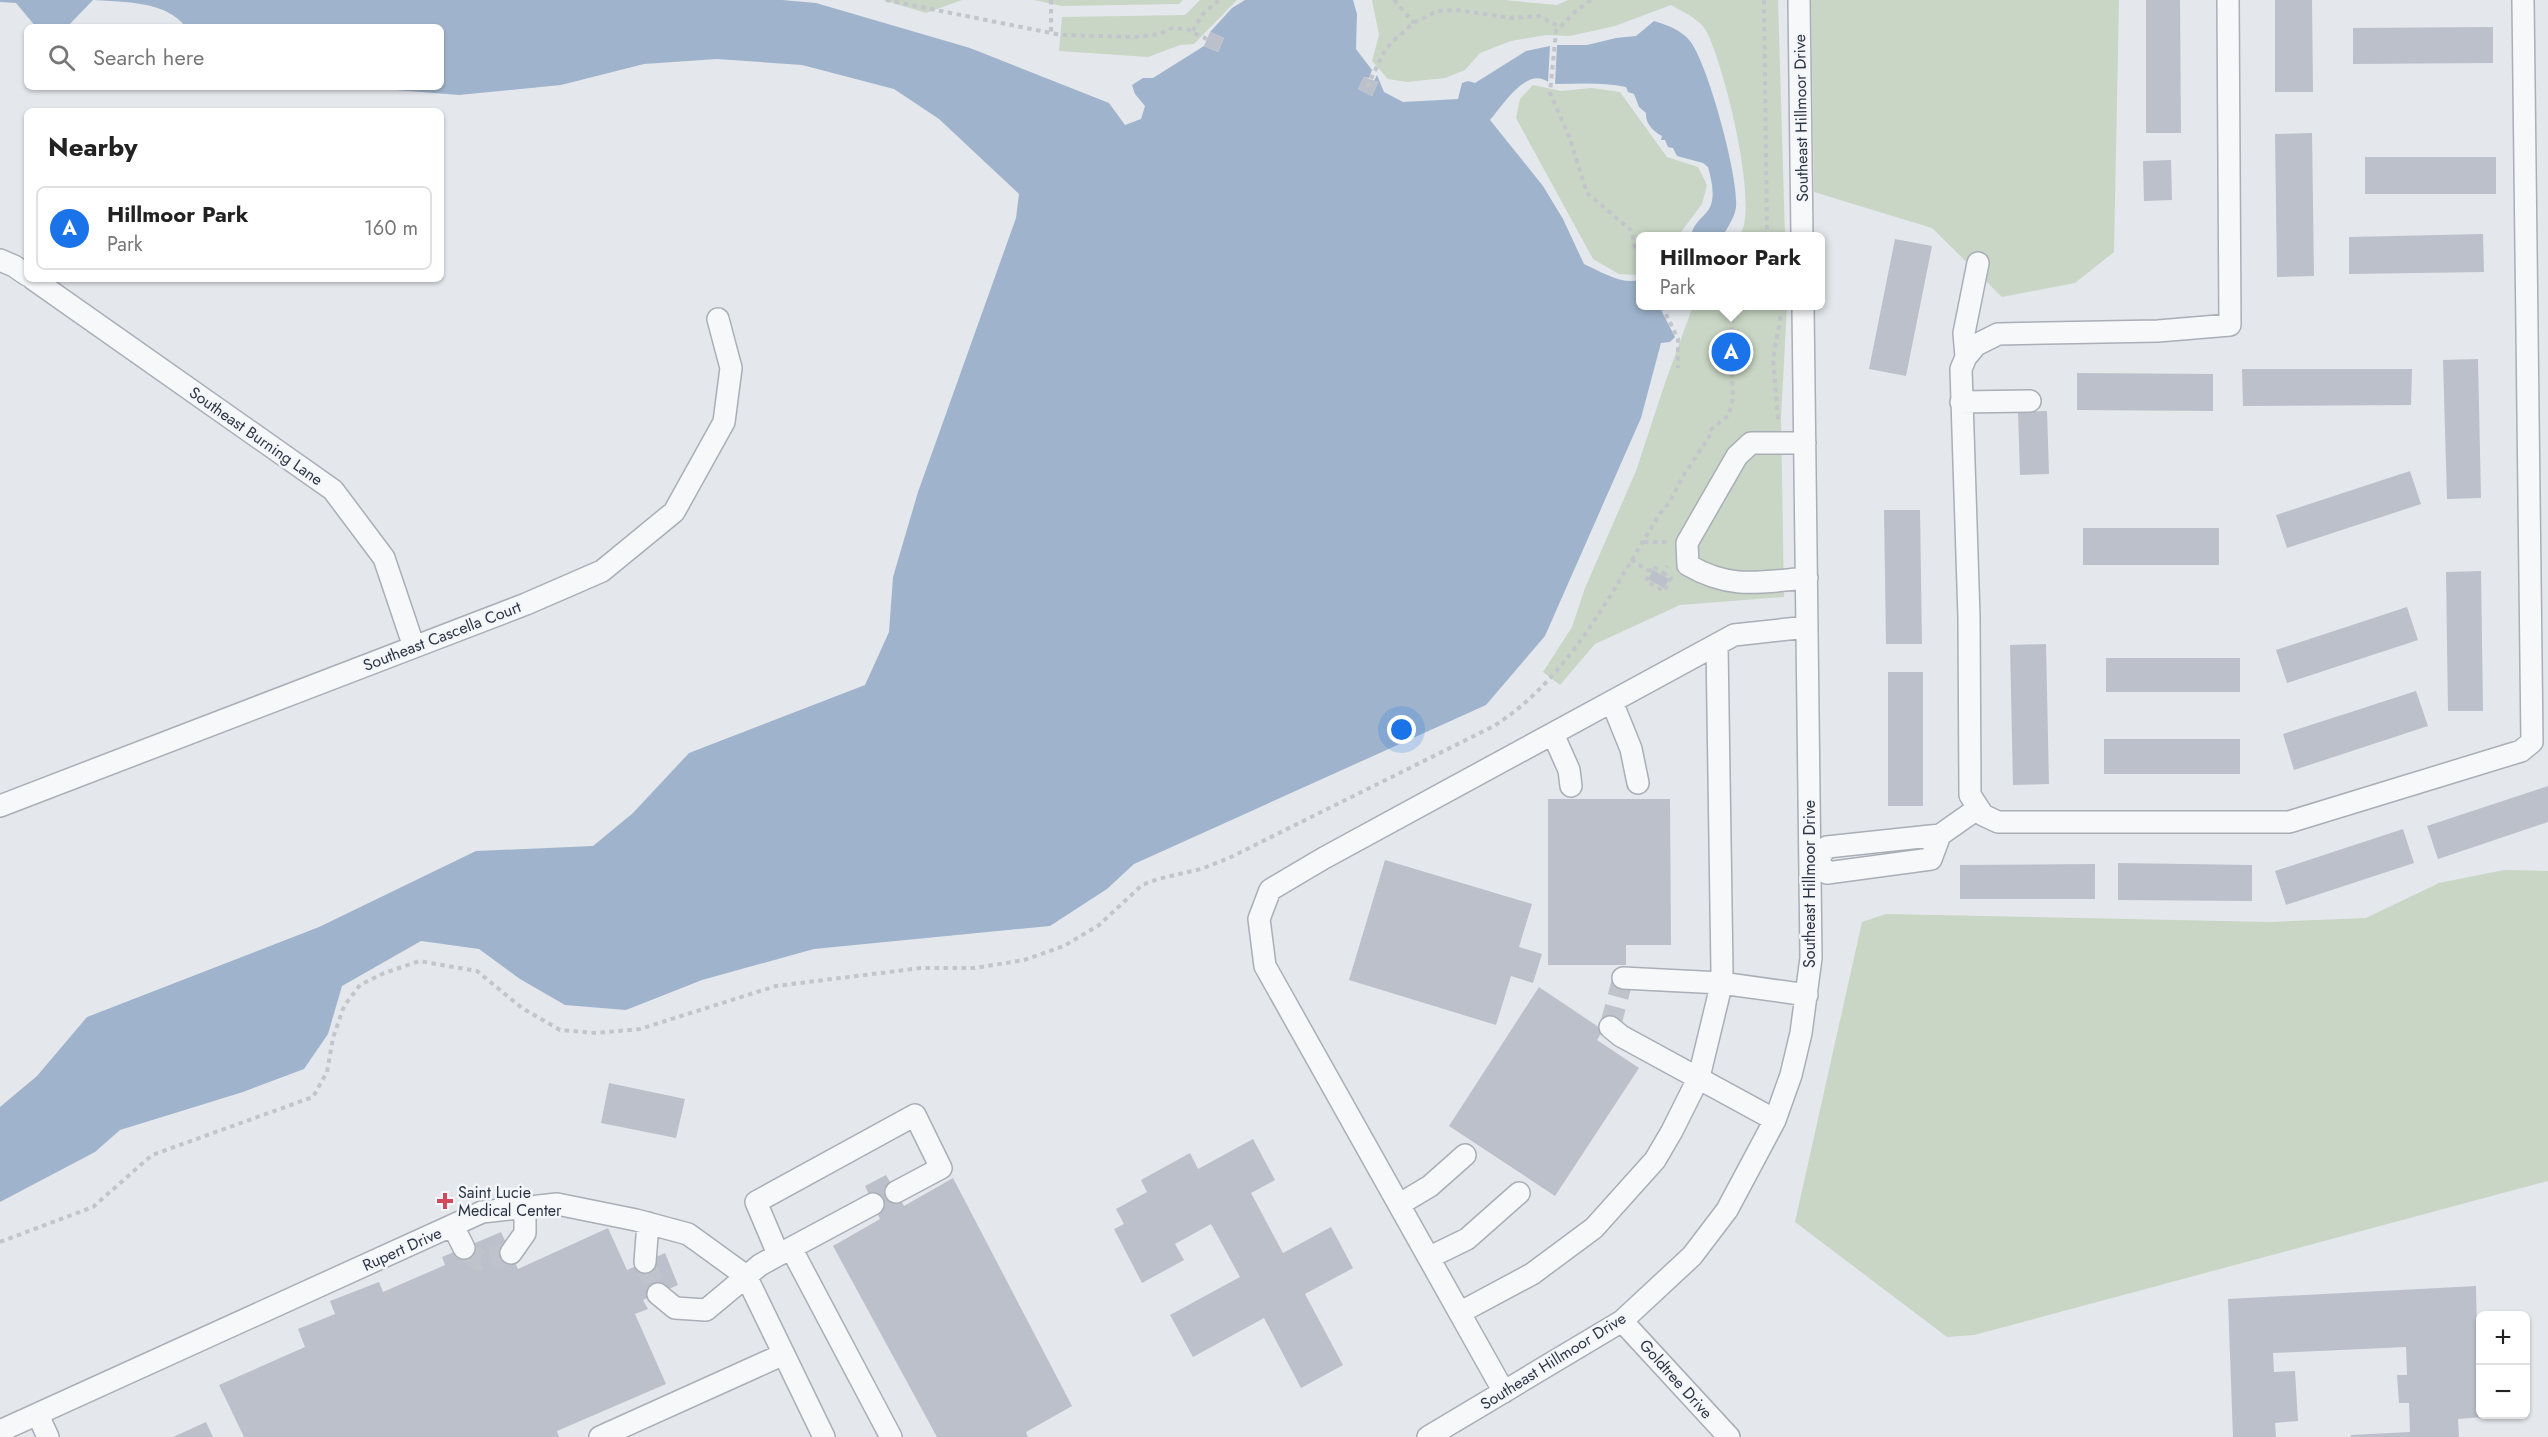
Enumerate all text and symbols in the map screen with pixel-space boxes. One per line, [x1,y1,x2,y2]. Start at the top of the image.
search box [24,24,444,90]
street label: Southeast Hillmoor Drive [1788,34,1814,202]
icon: search [45,41,78,74]
text: Search here [93,41,204,73]
text: Nearby [48,128,137,166]
text: Hillmoor Park [107,198,249,230]
text: A [62,214,77,243]
text: 160 m [364,214,418,243]
text: Park [107,230,143,259]
popup [1636,232,1825,310]
text: Hillmoor Park [1660,241,1801,273]
text: Park [1660,273,1695,302]
pin: A [1712,330,1750,374]
street label: Southeast Burning Lane [185,381,327,491]
street label: Southeast Cascella Court [360,595,524,677]
your location [1387,715,1416,744]
street label: Southeast Hillmoor Drive [1798,800,1821,968]
place label: Saint Lucie Medical Center [458,1181,562,1222]
marker: Saint Lucie Medical Center [436,1192,454,1210]
street label: Rupert Drive [359,1221,445,1277]
street label: Southeast Hillmoor Drive [1476,1307,1630,1415]
map controls [2476,1311,2530,1419]
button: + [2476,1311,2530,1365]
street label: Goldtree Drive [1634,1334,1718,1424]
button: − [2476,1365,2530,1419]

